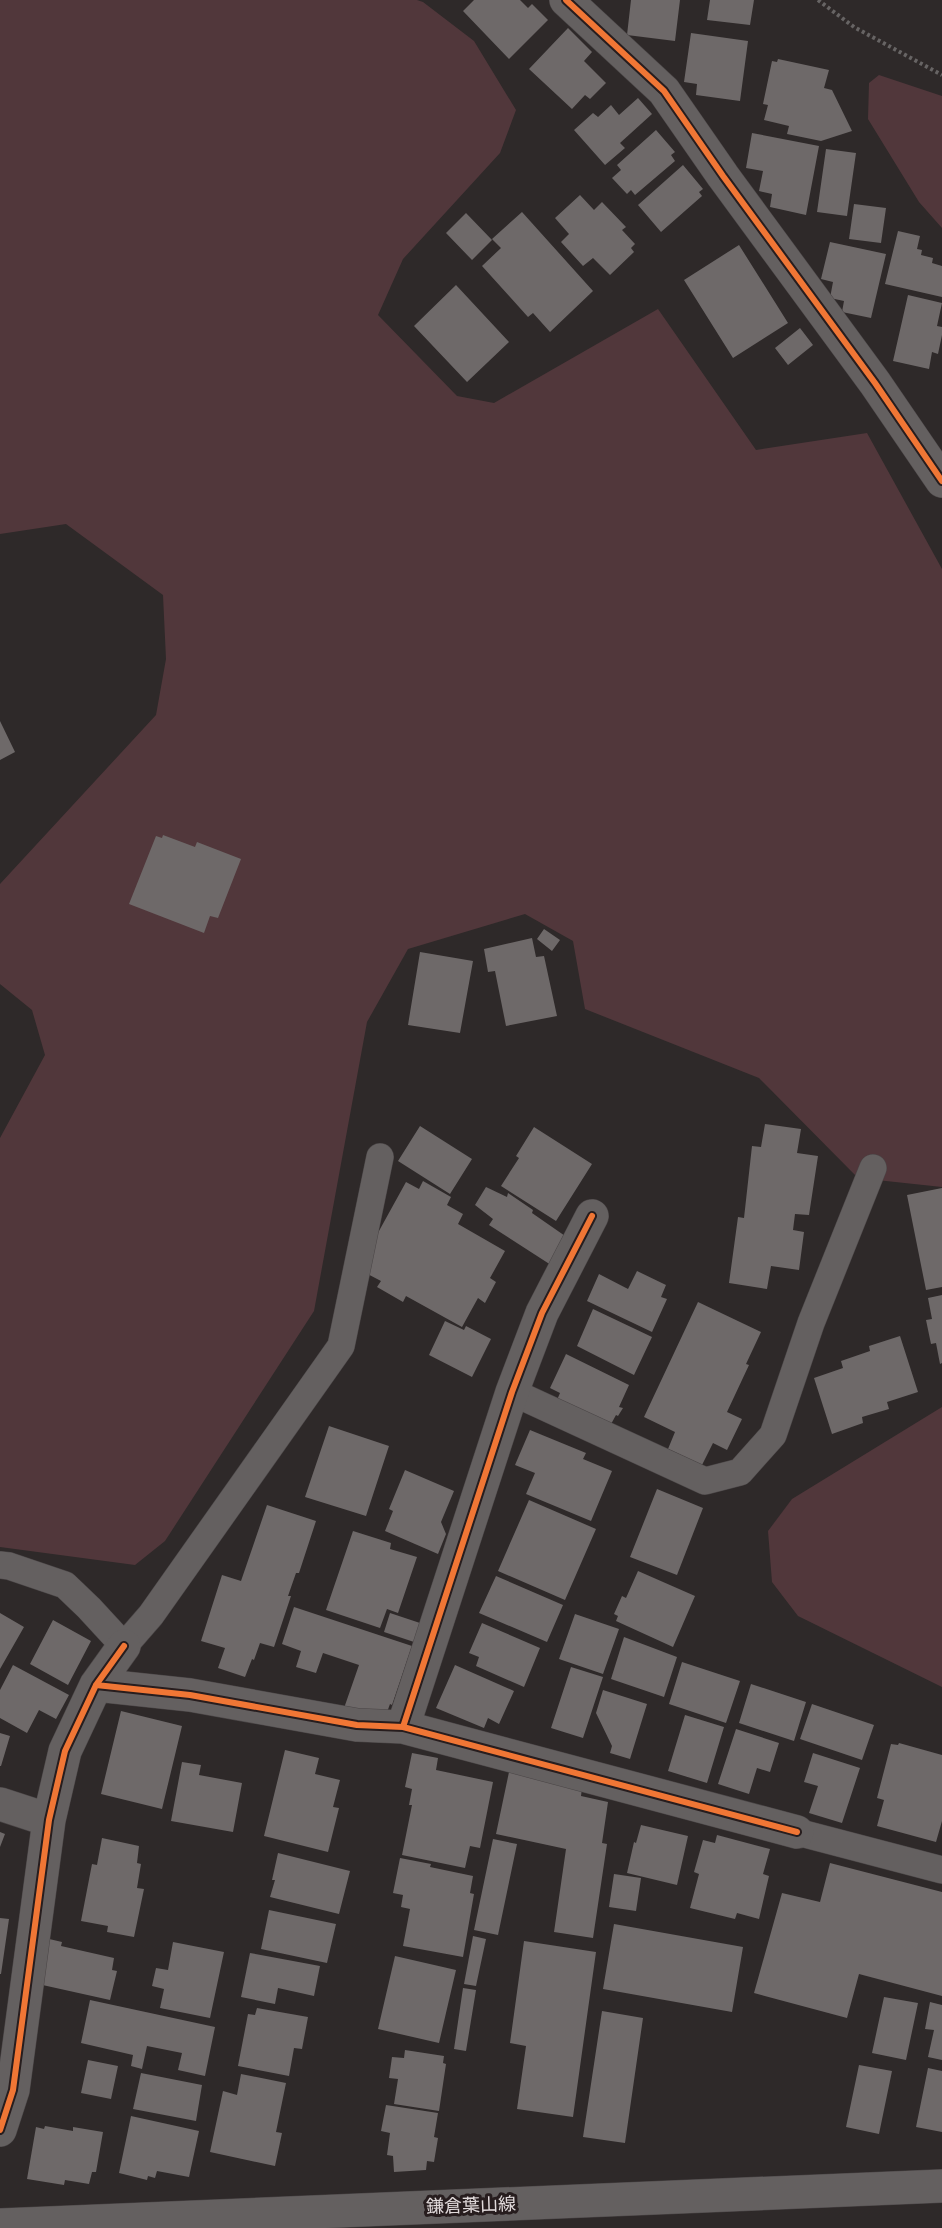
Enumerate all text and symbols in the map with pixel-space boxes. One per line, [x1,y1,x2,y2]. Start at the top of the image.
street label: 鎌倉葉山線 [426,2191,516,2219]

